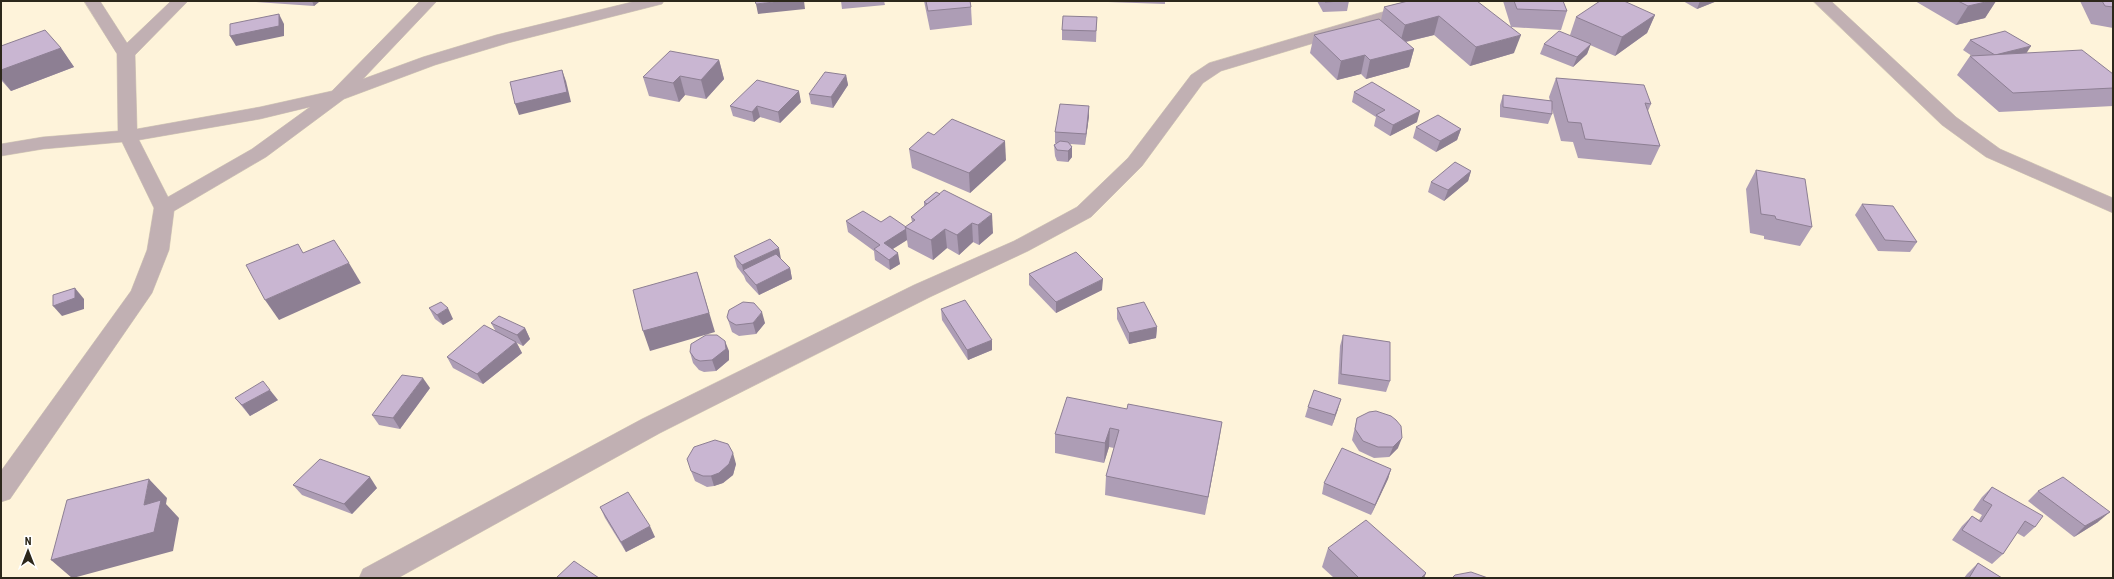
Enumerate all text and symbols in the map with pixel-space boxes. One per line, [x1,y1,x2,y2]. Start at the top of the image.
north arrow [8,531,48,571]
text: N [25,535,32,548]

